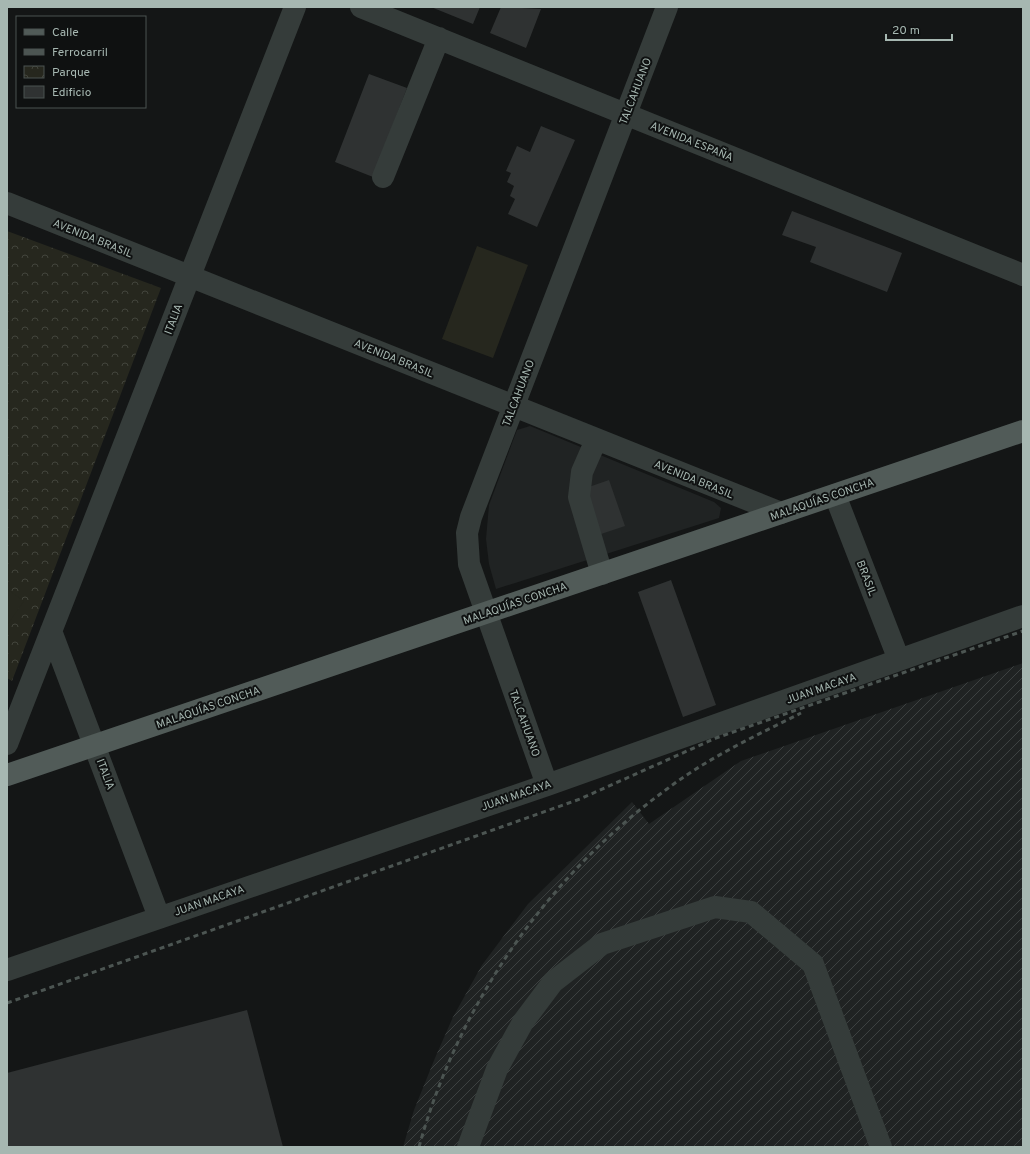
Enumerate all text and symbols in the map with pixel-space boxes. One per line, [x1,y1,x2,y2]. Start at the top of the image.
legend [16,16,146,108]
scale bar [886,16,952,42]
text: 20 m [892,23,920,39]
text: Calle [52,25,79,41]
text: Ferrocarril [52,45,108,61]
street label: TALCAHUANO [617,56,655,127]
text: Parque [52,65,90,81]
text: Edificio [52,85,92,101]
street label: AVENIDA ESPAÑA [648,119,735,165]
street label: AVENIDA BRASIL [51,217,134,261]
street label: ITALIA [162,302,186,337]
street label: AVENIDA BRASIL [352,337,435,381]
street label: TALCAHUANO [500,358,538,429]
street label: AVENIDA BRASIL [652,458,735,502]
street label: MALAQUÍAS CONCHA [768,475,876,524]
street label: BRASIL [853,558,879,598]
street label: MALAQUÍAS CONCHA [461,579,569,628]
street label: JUAN MACAYA [784,670,858,707]
street label: MALAQUÍAS CONCHA [154,683,262,732]
street label: TALCAHUANO [505,688,543,759]
street label: ITALIA [93,757,117,792]
street label: JUAN MACAYA [479,777,553,814]
street label: JUAN MACAYA [172,882,246,919]

